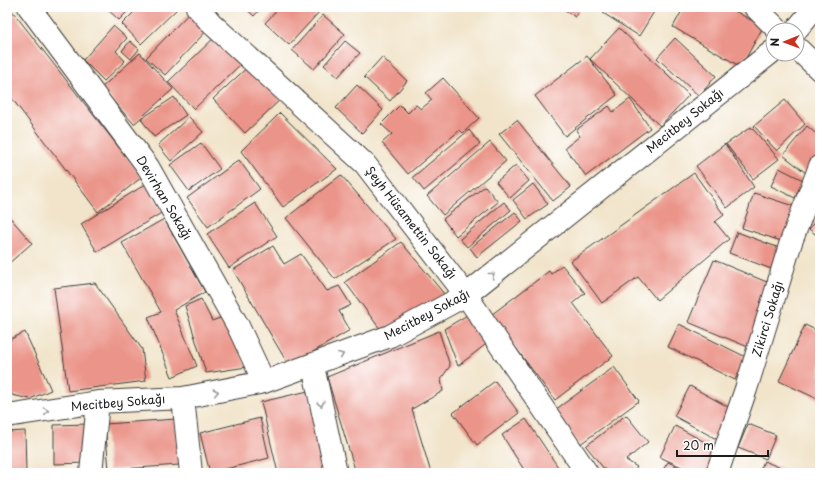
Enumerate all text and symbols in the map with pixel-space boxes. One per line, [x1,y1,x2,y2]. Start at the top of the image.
north arrow [765,22,805,62]
text: N [766,37,783,47]
street label: Meсitbey Sokağı [642,83,727,157]
street label: Devirhan Sokağı [133,152,197,243]
street label: Şeyh Hüsamettin Sokağı [362,162,462,283]
one-way arrow [487,273,494,280]
street label: Zikirci Sokağı [747,279,787,359]
street label: Meсitbey Sokağı [381,284,473,344]
one-way arrow [337,352,344,360]
one-way arrow [213,388,219,396]
street label: Meсitbey Sokağı [70,389,166,415]
one-way arrow [316,401,324,407]
one-way arrow [42,407,49,415]
scale bar [677,432,768,458]
text: 20 m [683,436,714,454]

